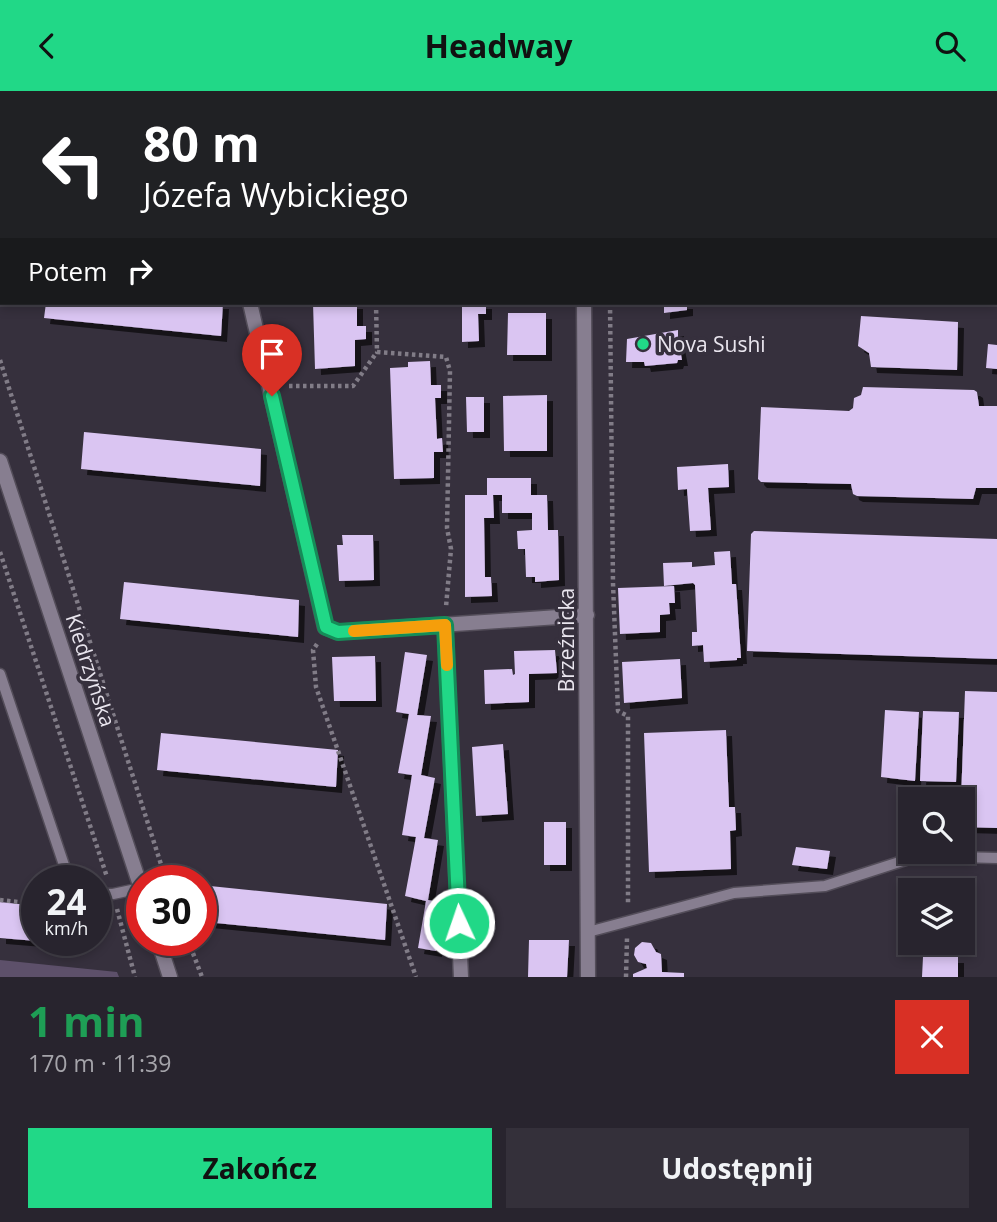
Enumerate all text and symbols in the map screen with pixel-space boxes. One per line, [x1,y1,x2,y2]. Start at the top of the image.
text: Headway [425,24,572,67]
icon: back [28,27,66,65]
icon: search [931,27,969,65]
text: 80 m [143,110,260,176]
icon: left [28,119,119,210]
text: Józefa Wybickiego [143,173,409,216]
icon: right [121,252,159,290]
text: Potem [28,253,107,289]
pin [242,324,302,396]
place label: Nova Sushi [657,330,766,358]
icon: arrive [253,335,291,373]
marker: Nova Sushi [635,336,651,352]
street label: Brzeźnicka [552,588,580,692]
street label: Kiedrzyńska [60,610,122,730]
map controls [898,787,975,955]
button: search [898,787,975,864]
speed limit sign: 30 [126,865,217,956]
text: 24 [46,878,87,925]
button: layers [898,878,975,955]
position arrow [422,886,496,960]
text: km/h [45,916,88,940]
text: 1 min [28,992,145,1049]
button: close [895,1000,969,1074]
text: 170 m · 11:39 [28,1047,171,1079]
button: Zakończ [28,1128,492,1208]
button: Udostępnij [506,1128,969,1208]

